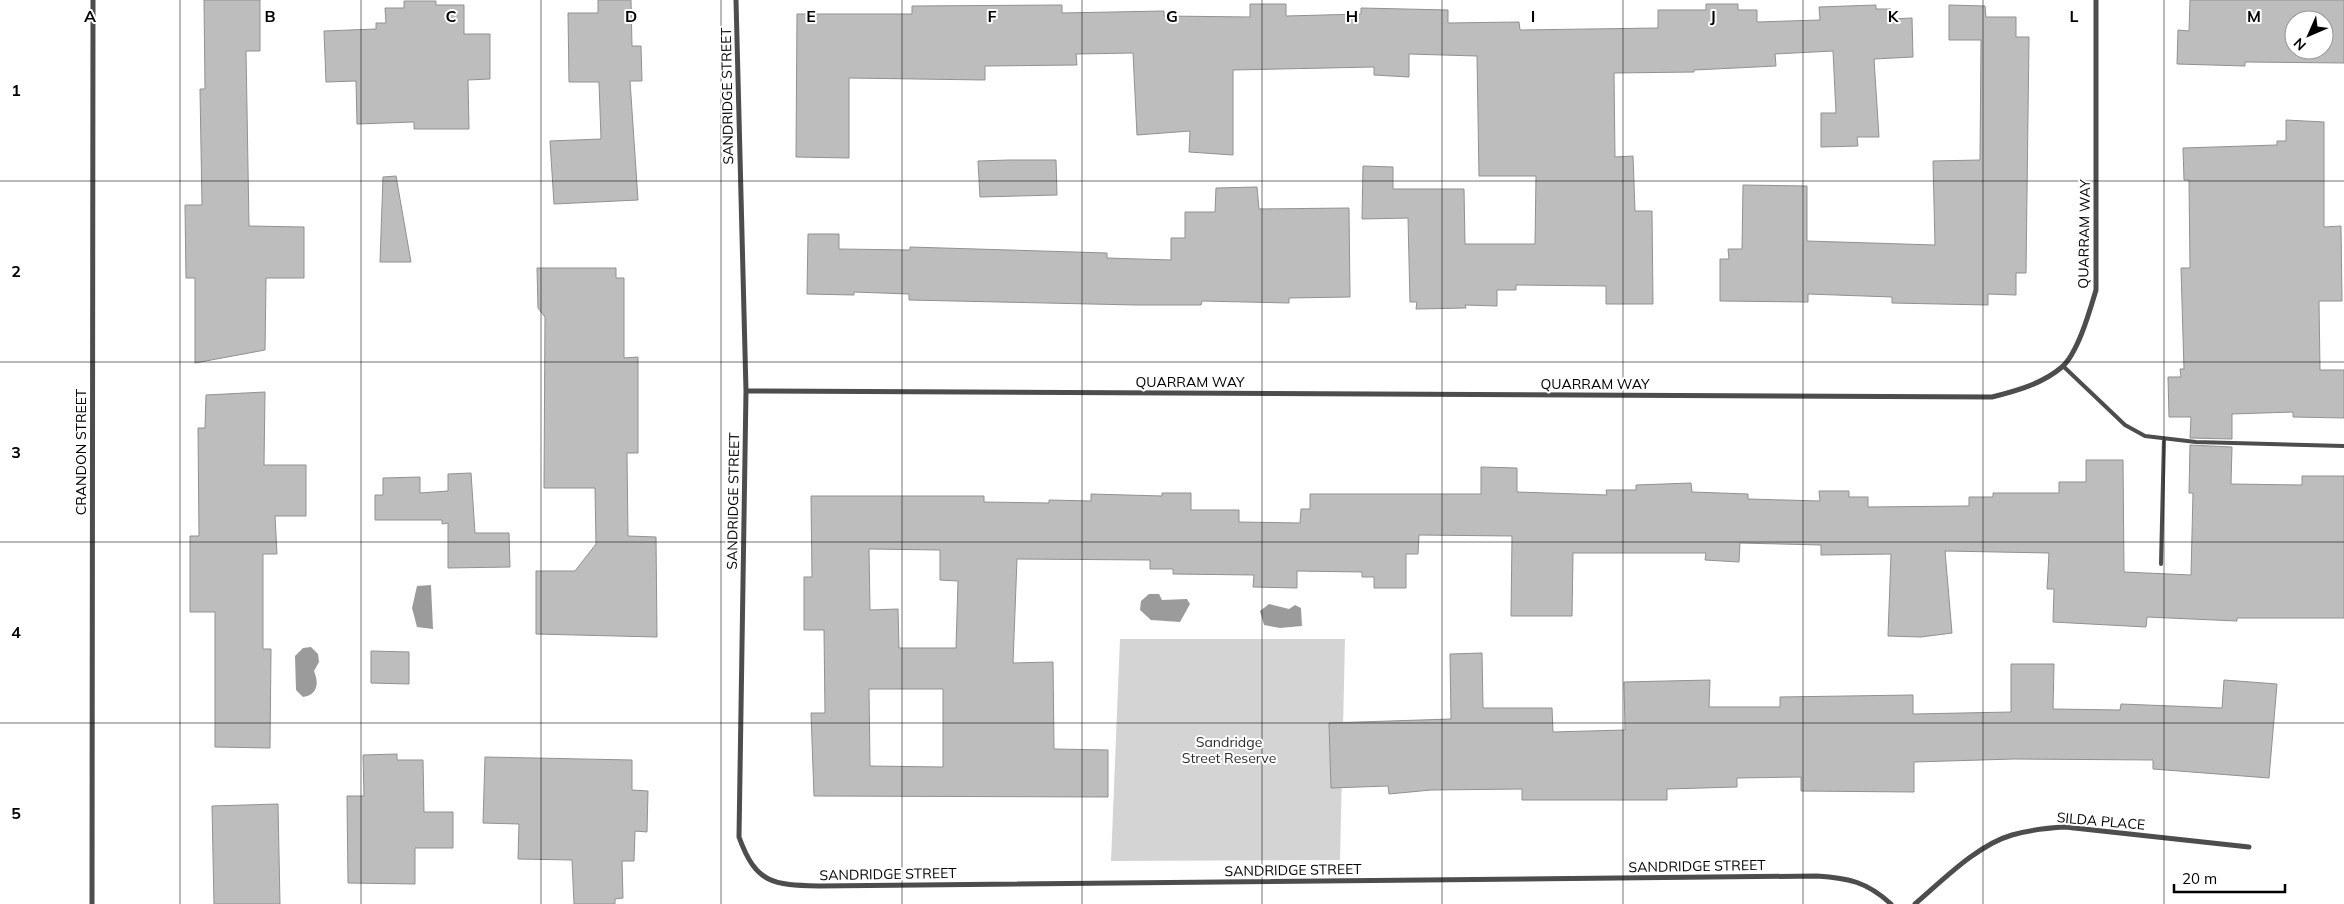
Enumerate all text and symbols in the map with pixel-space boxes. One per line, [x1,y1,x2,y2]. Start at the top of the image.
text: A [84,6,96,26]
text: B [264,6,276,26]
text: C [446,6,457,26]
text: D [625,6,637,26]
text: E [806,6,816,26]
text: F [987,6,997,26]
text: G [1166,6,1178,26]
text: H [1346,6,1358,26]
text: I [1531,6,1535,26]
text: J [1710,6,1716,26]
text: K [1888,6,1900,26]
text: L [2070,6,2079,26]
text: M [2247,6,2261,26]
north arrow [2284,10,2334,60]
street label: SANDRIDGE STREET [717,27,737,165]
text: N [2290,34,2310,54]
text: 1 [11,80,21,100]
street label: QUARRAM WAY [2074,179,2094,289]
text: 2 [11,261,21,281]
street label: QUARRAM WAY [1135,373,1245,391]
street label: QUARRAM WAY [1540,375,1650,393]
street label: CRANDON STREET [72,388,90,515]
street label: SANDRIDGE STREET [723,432,743,570]
text: 3 [11,442,21,462]
text: 4 [11,622,21,642]
park label: Sandridge Street Reserve [1182,733,1276,767]
text: 5 [11,803,21,823]
street label: SILDA PLACE [2056,808,2146,834]
street label: SANDRIDGE STREET [1628,856,1766,876]
street label: SANDRIDGE STREET [1224,860,1362,880]
scale bar [2174,862,2285,894]
street label: SANDRIDGE STREET [819,864,957,884]
text: 20 m [2182,869,2217,888]

